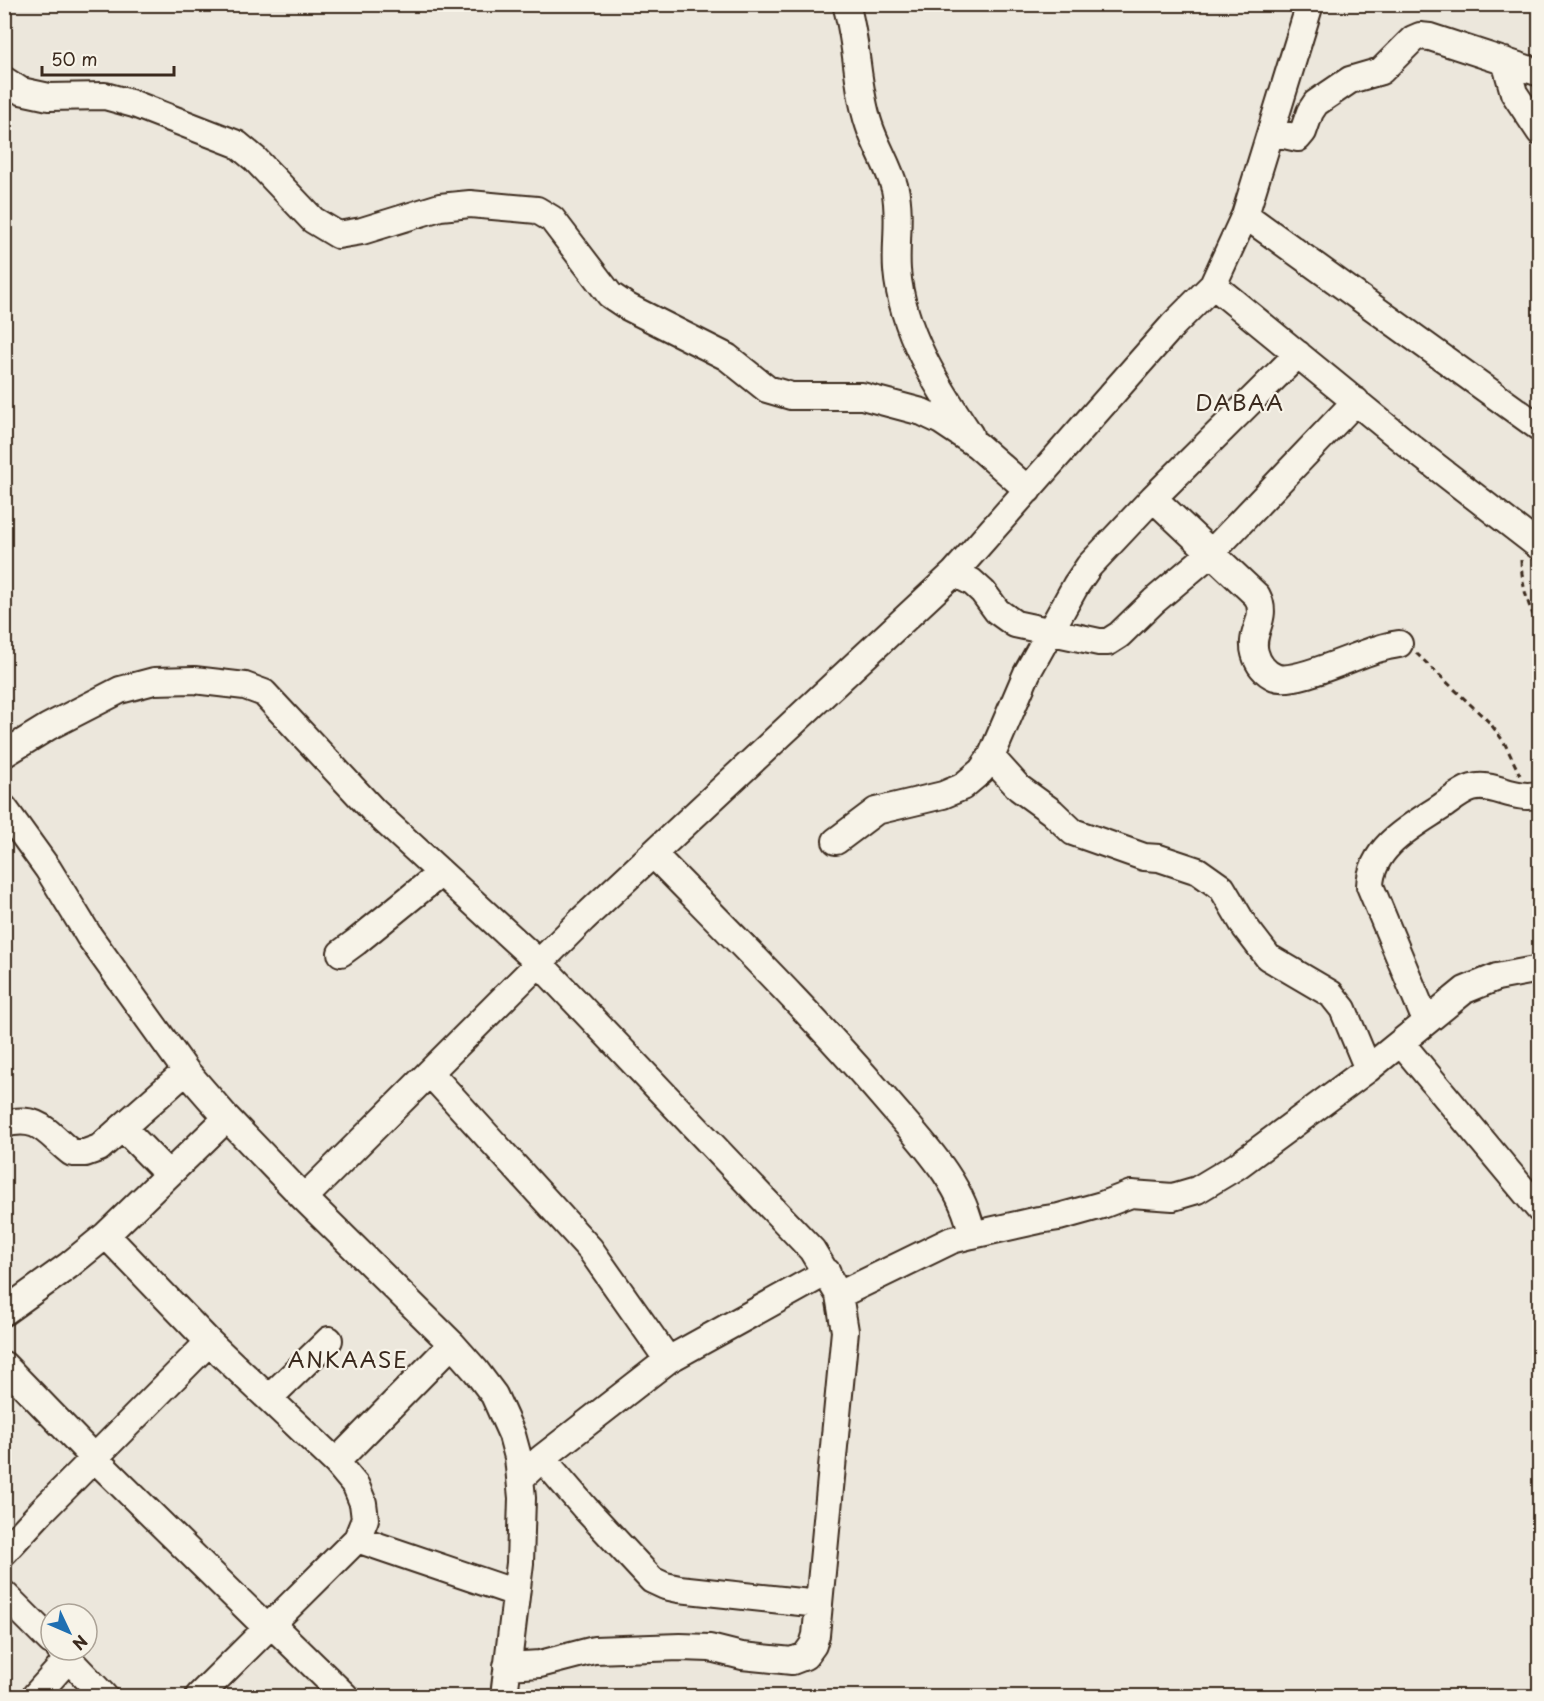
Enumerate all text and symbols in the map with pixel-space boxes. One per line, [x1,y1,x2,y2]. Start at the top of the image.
scale bar [42,39,174,77]
text: 50 m [51,45,98,72]
district label: DABAA [1195,385,1285,418]
district label: ANKAASE [288,1342,408,1375]
north arrow [39,1602,99,1662]
text: N [67,1630,94,1656]

